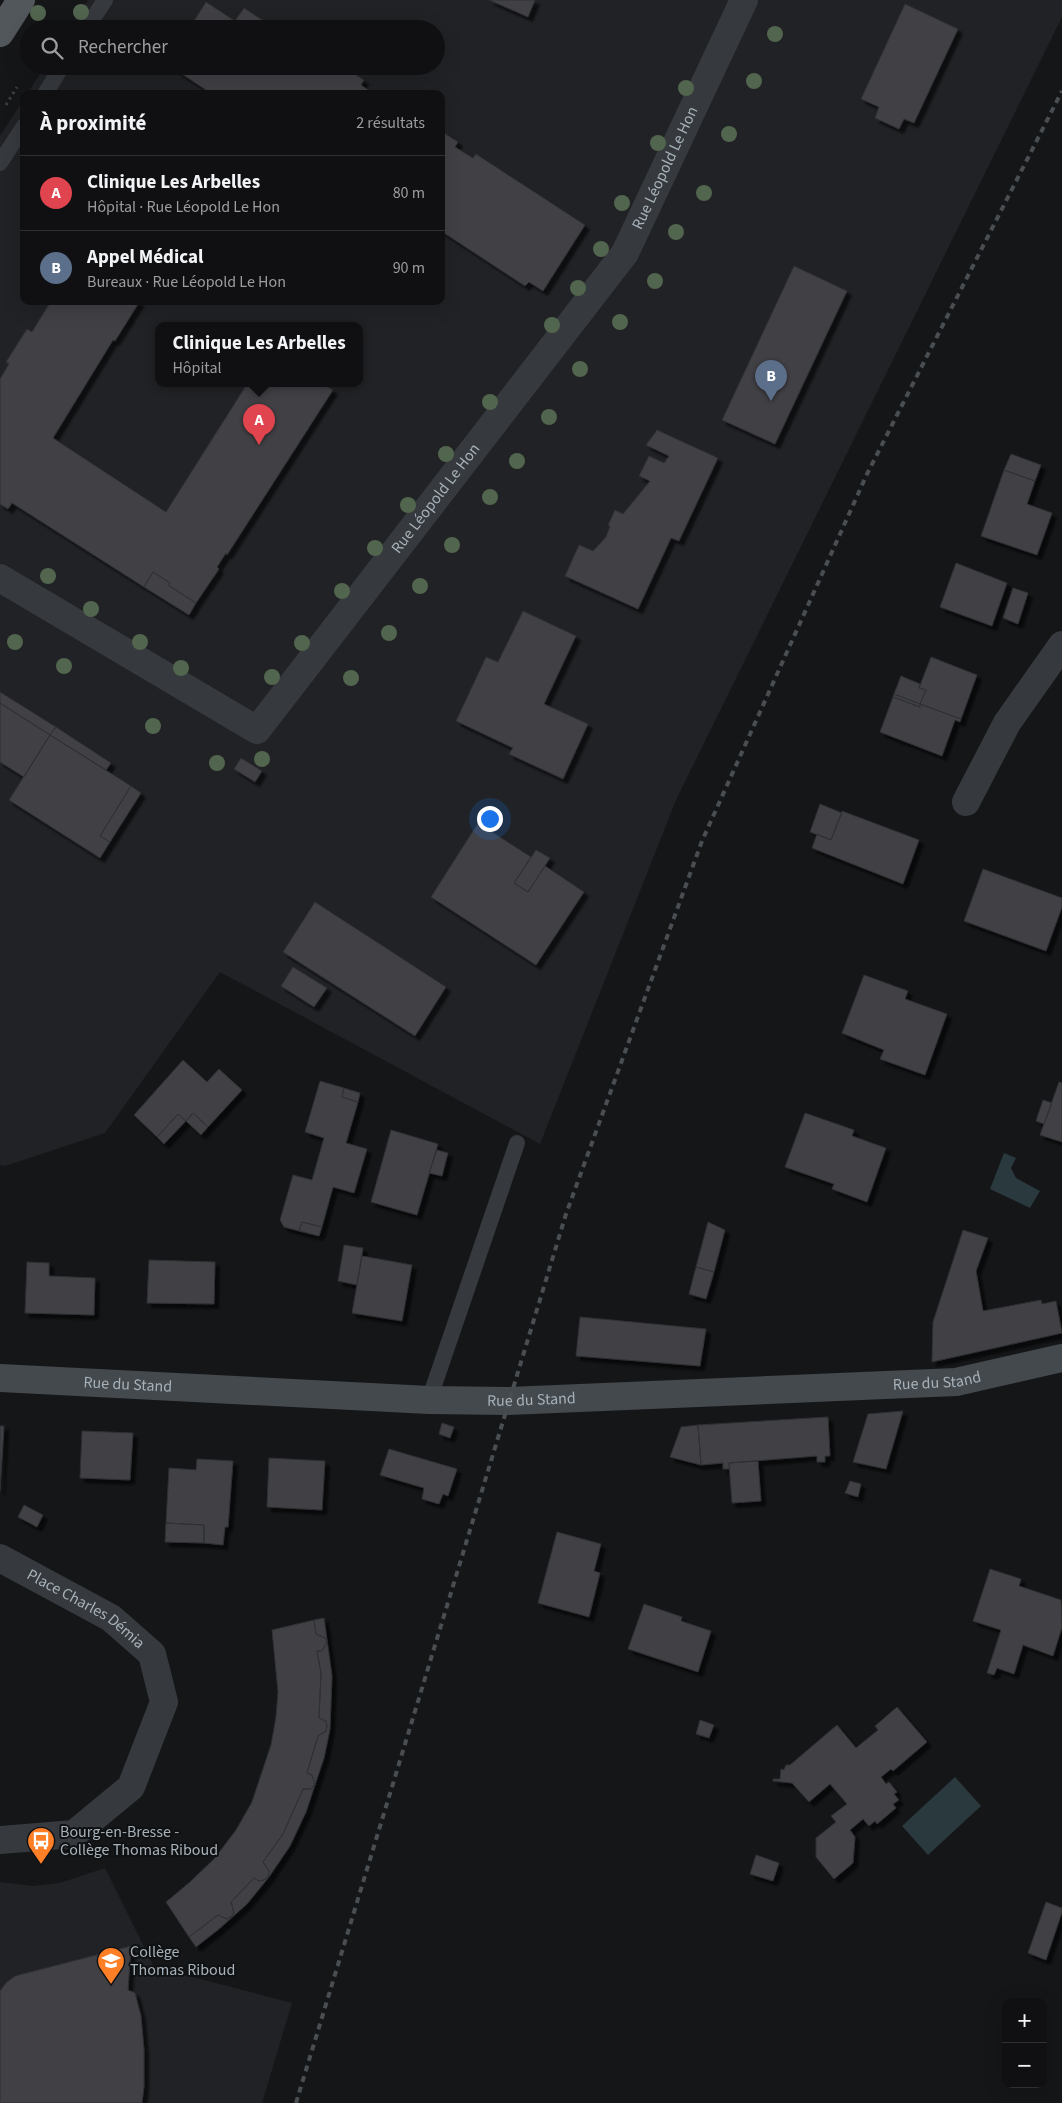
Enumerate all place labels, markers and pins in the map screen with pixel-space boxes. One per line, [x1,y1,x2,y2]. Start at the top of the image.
pin: B [755,360,787,401]
pin: A [243,404,275,445]
place label: Bourg-en-Bresse - Collège Thomas Riboud [60,1821,218,1861]
bus stop icon: Bourg-en-Bresse - Collège Thomas Riboud [26,1826,56,1865]
place label: Collège Thomas Riboud [130,1941,235,1981]
school or university icon: Collège Thomas Riboud [96,1946,126,1985]

